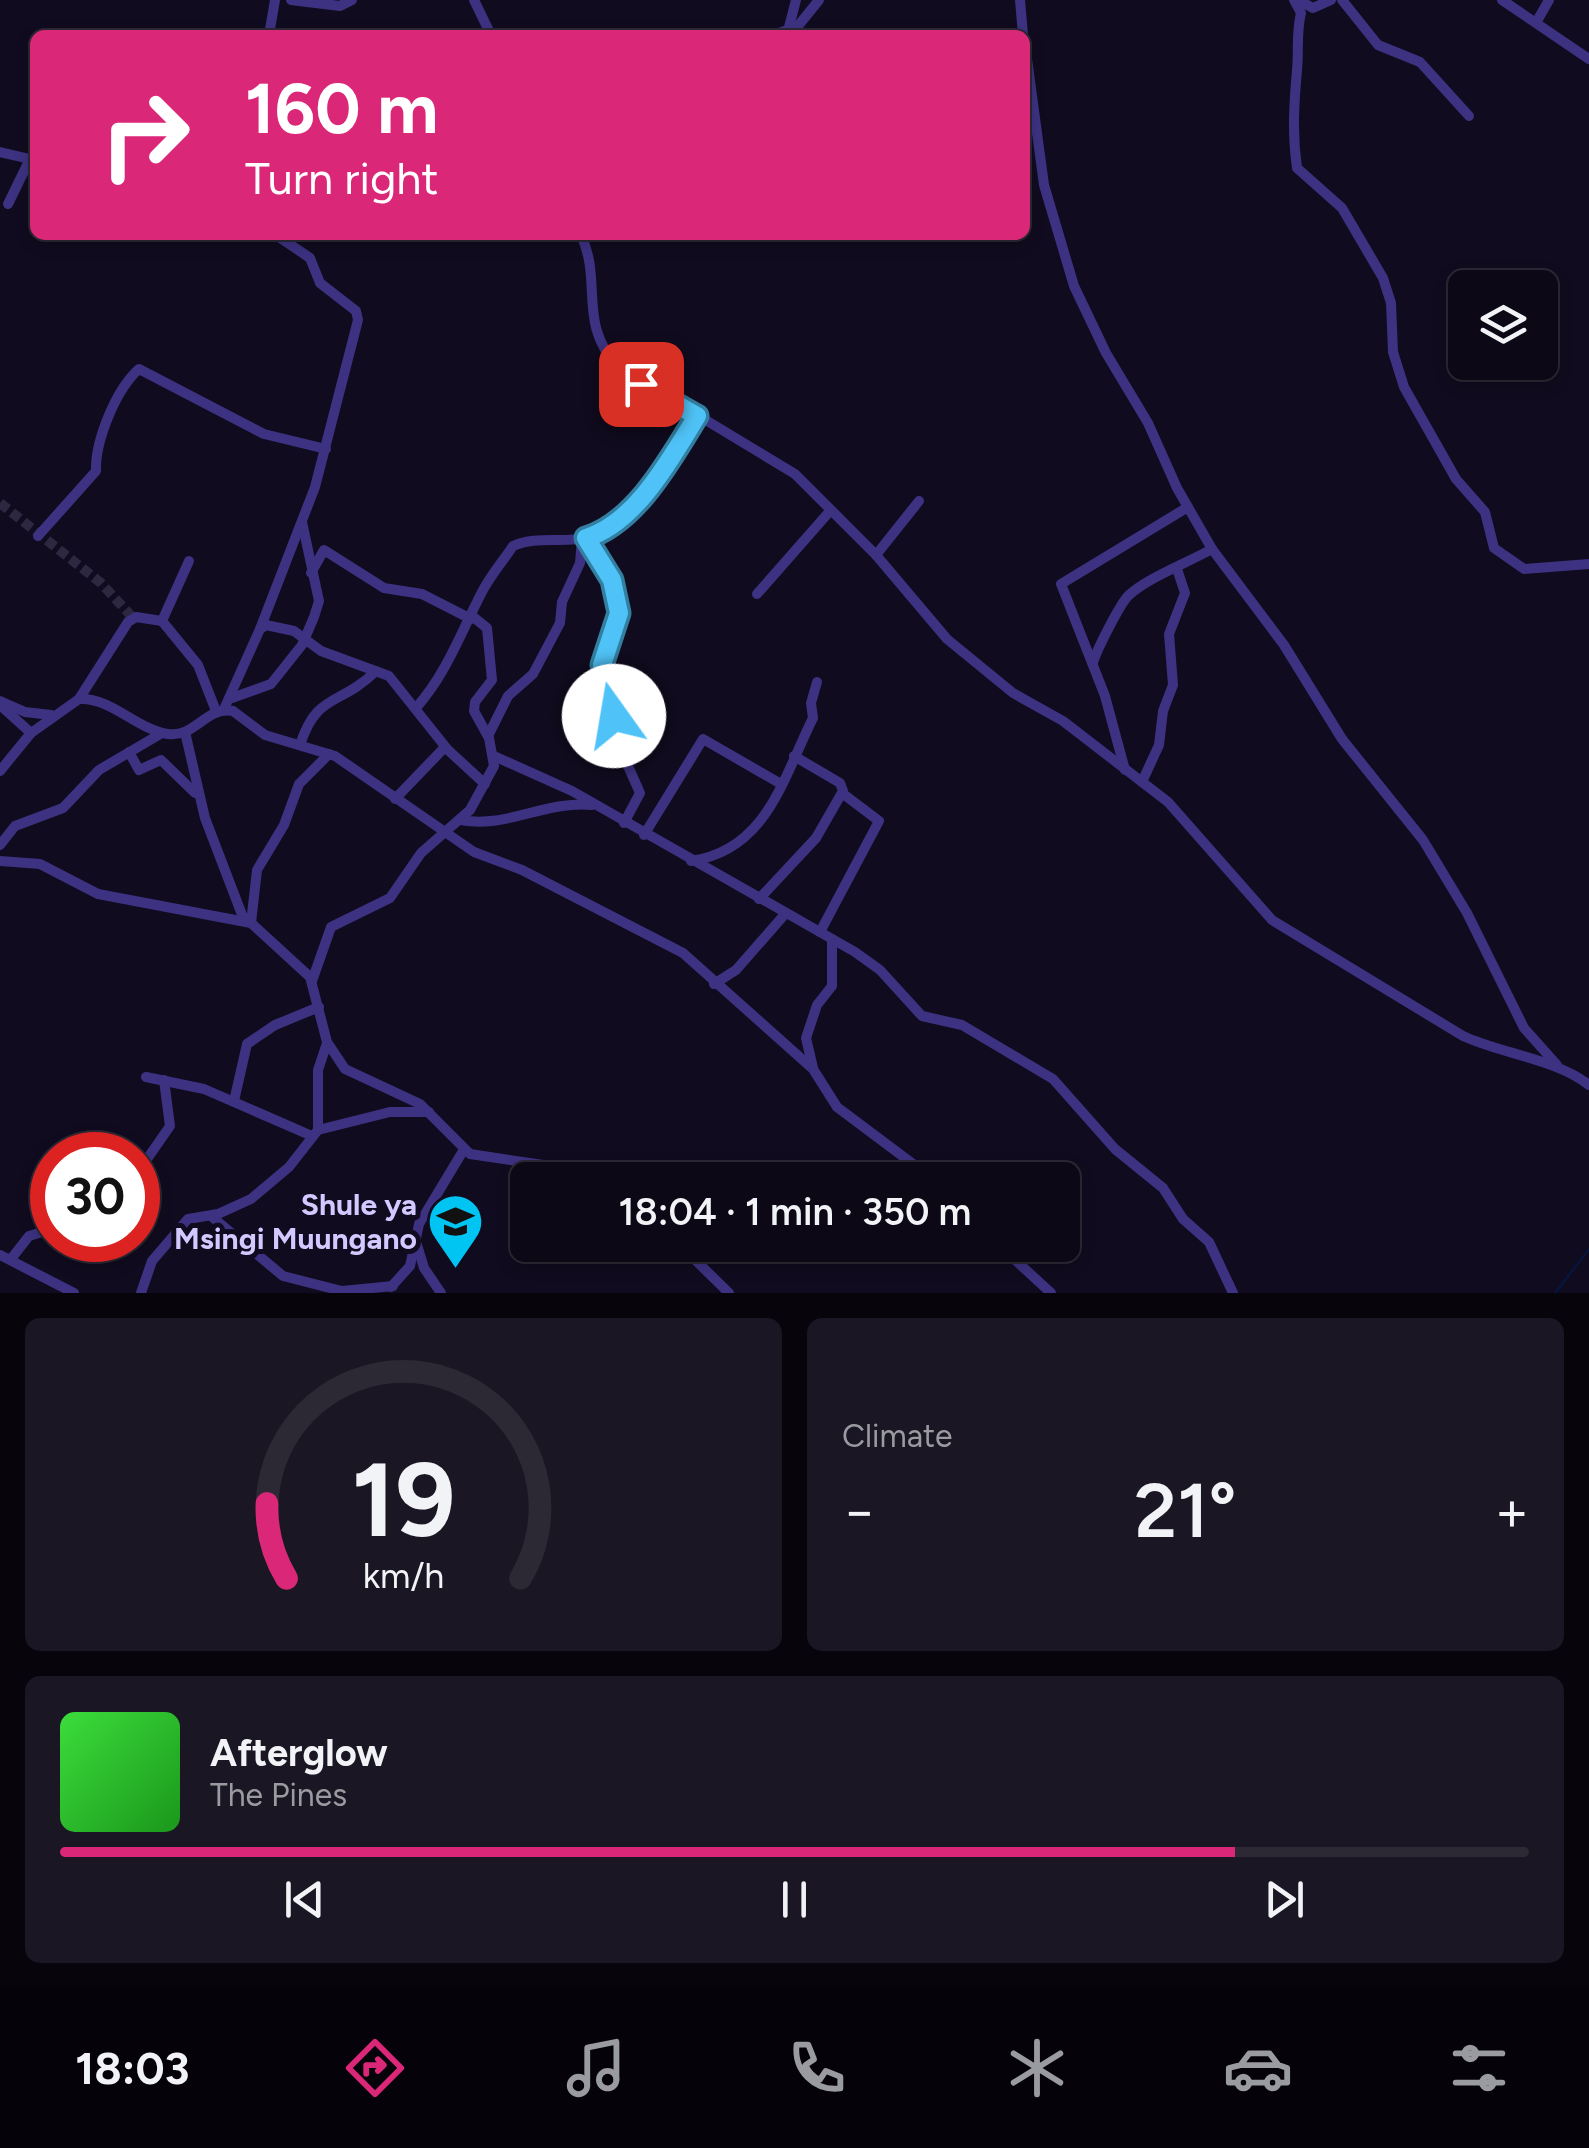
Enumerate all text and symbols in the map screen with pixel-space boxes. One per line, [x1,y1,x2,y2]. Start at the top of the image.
text: 160 m [245,66,438,151]
icon: right [80,70,210,200]
text: Turn right [245,151,438,205]
map controls [1448,270,1558,380]
button: layers [1448,270,1558,380]
pin [599,342,684,427]
icon: arrive [614,357,669,412]
position arrow [562,664,666,768]
speed limit sign: 30 [30,1132,160,1262]
place label: Shule ya Msingi Muungano [174,1186,417,1257]
text: 18:04 · 1 min · 350 m [619,1189,971,1235]
school or university icon: Shule ya Msingi Muungano [426,1191,486,1270]
text: Climate [842,1417,953,1455]
text: 19 [351,1437,456,1562]
text: 21° [1134,1466,1237,1556]
text: − [842,1478,876,1544]
text: + [1495,1478,1529,1544]
text: km/h [363,1554,444,1597]
text: Afterglow [210,1730,388,1776]
text: The Pines [210,1776,347,1814]
icon: previous [277,1872,332,1927]
icon: pause [767,1872,822,1927]
icon: next [1257,1872,1312,1927]
icon: directions [340,2033,410,2103]
icon: music [561,2033,631,2103]
icon: phone [782,2033,852,2103]
icon: climate [1002,2033,1072,2103]
icon: car [1223,2033,1293,2103]
icon: filters [1444,2033,1514,2103]
text: 18:03 [75,2041,190,2095]

